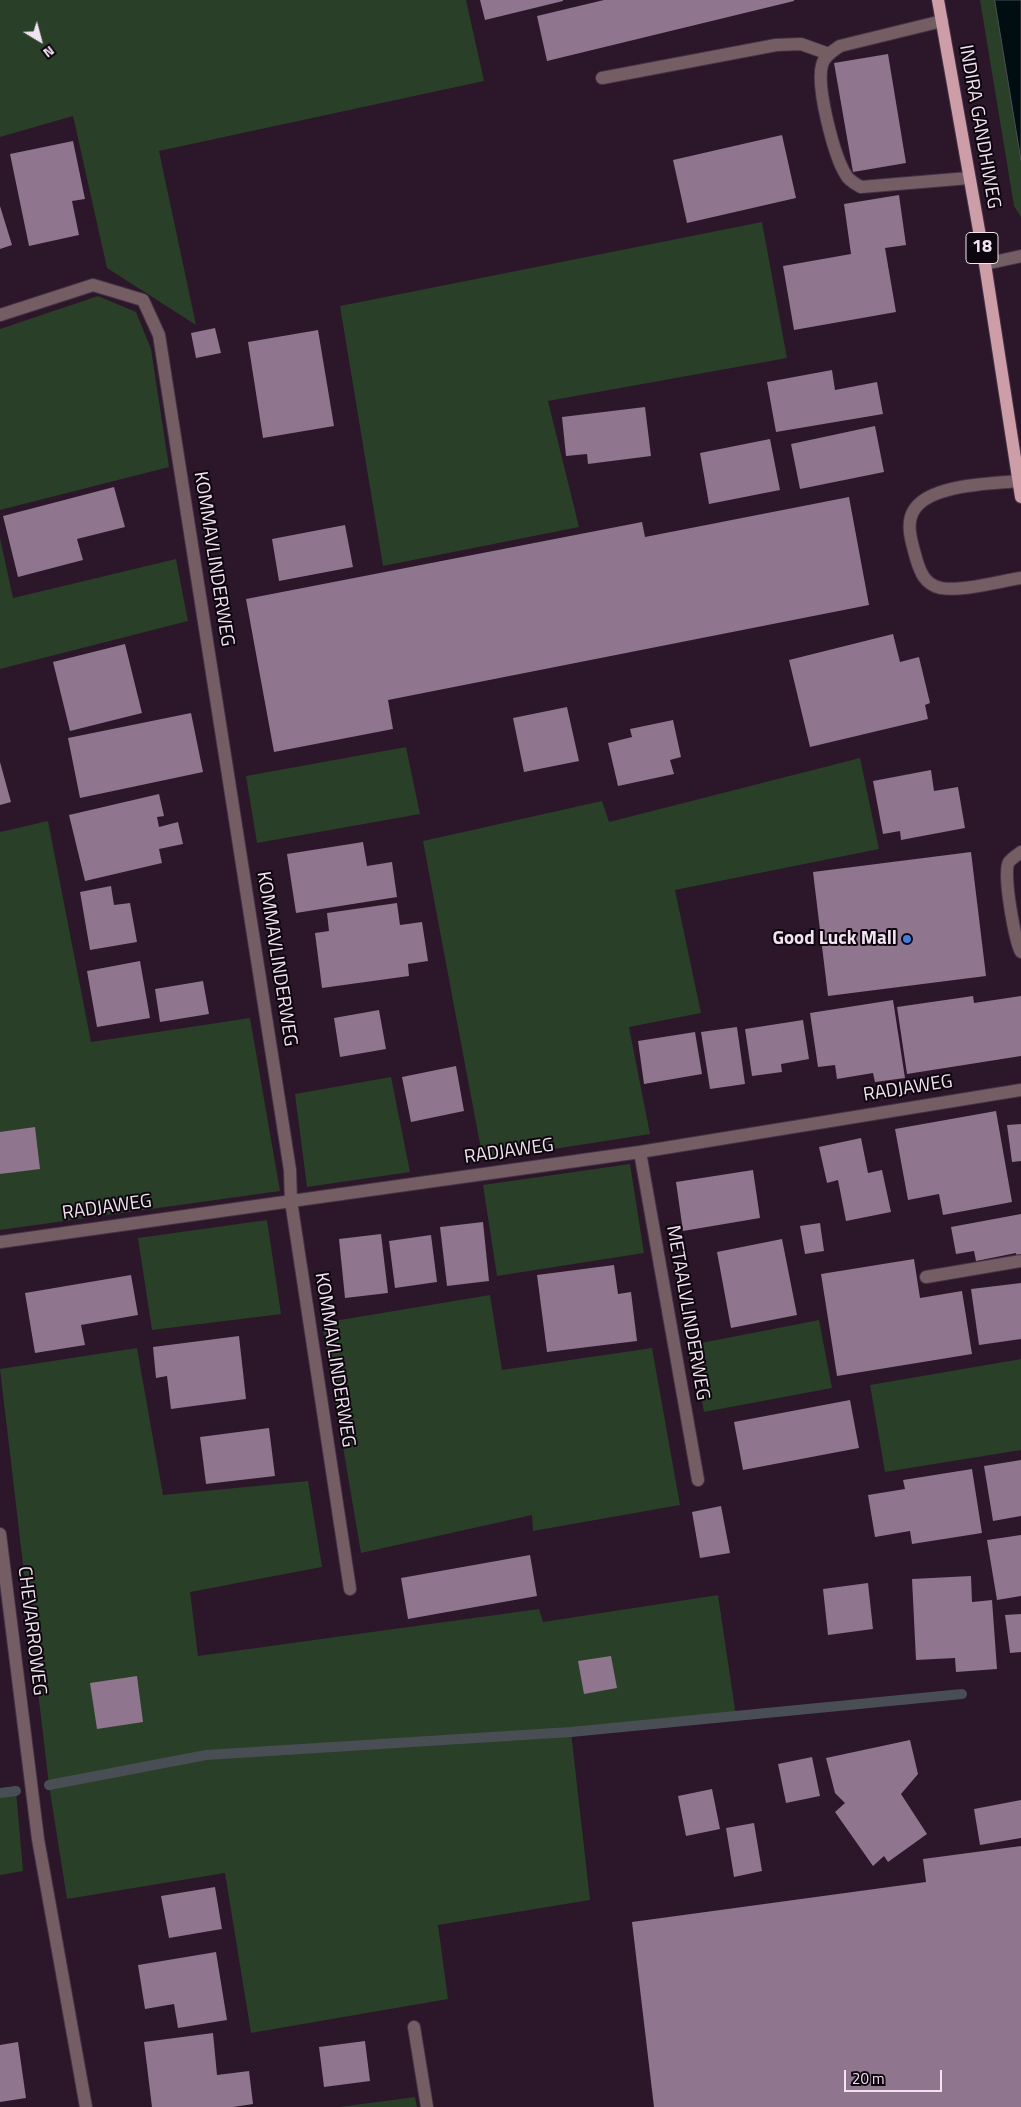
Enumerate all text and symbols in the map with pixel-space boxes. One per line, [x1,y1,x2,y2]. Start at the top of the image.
north arrow [15,15,65,65]
text: N [39,41,60,64]
street label: INDIRA GANDHIWEG [953,43,1005,211]
road number: 18 [966,232,998,264]
street label: KOMMAVLINDERWEG [188,470,238,648]
street label: KOMMAVLINDERWEG [251,870,301,1048]
place label: Good Luck Mall [772,928,897,950]
marker: Good Luck Mall [901,933,913,945]
street label: RADJAWEG [862,1071,954,1107]
street label: RADJAWEG [463,1134,555,1170]
street label: RADJAWEG [61,1190,153,1226]
street label: METAALVLINDERWEG [660,1224,714,1402]
street label: KOMMAVLINDERWEG [309,1271,359,1449]
street label: CHEVARROWEG [12,1565,50,1697]
scale bar [846,2060,944,2092]
text: 20 m [852,2067,885,2090]

